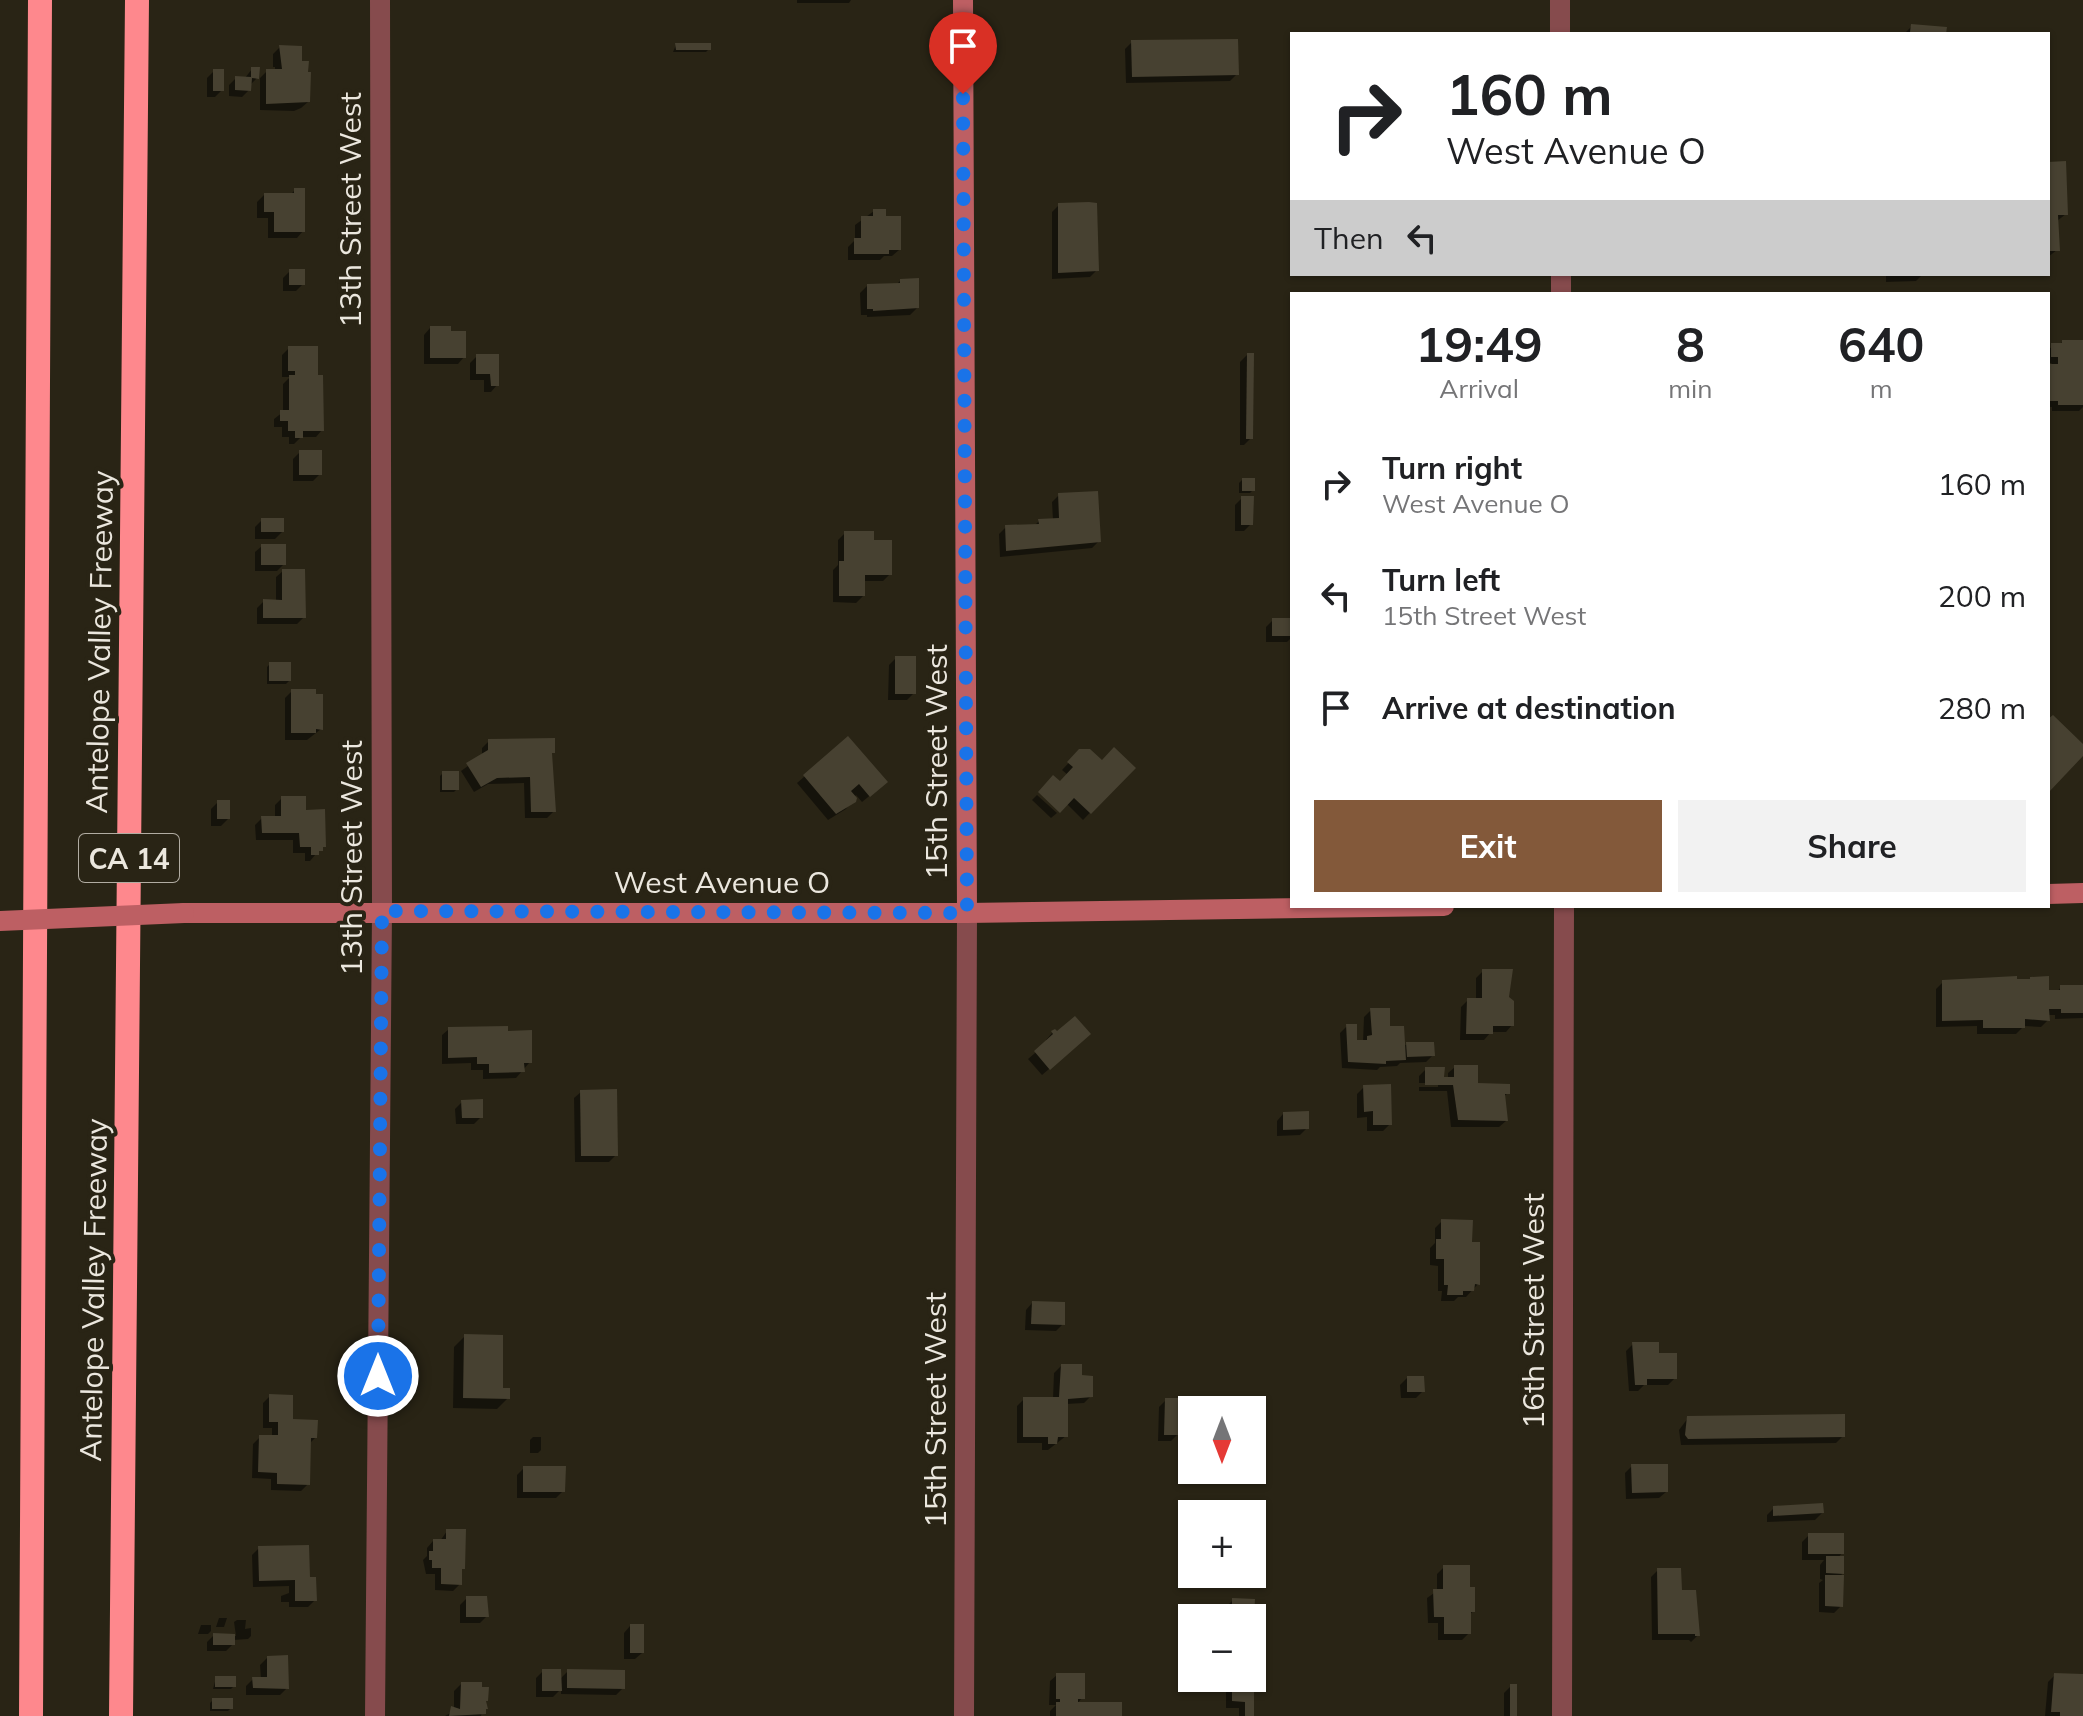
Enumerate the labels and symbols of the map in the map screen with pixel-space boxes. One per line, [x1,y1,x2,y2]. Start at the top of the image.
pin [929,12,997,94]
street label: 13th Street West [331,92,369,328]
street label: Antelope Valley Freeway [77,470,121,814]
street label: 15th Street West [917,644,955,880]
street label: 13th Street West [332,740,370,976]
road number: CA 14 [79,834,179,882]
street label: West Avenue O [614,863,830,901]
street label: Antelope Valley Freeway [71,1118,115,1462]
street label: 16th Street West [1514,1193,1552,1429]
street label: 15th Street West [916,1292,954,1528]
position arrow [336,1334,420,1418]
north arrow [1178,1396,1266,1484]

